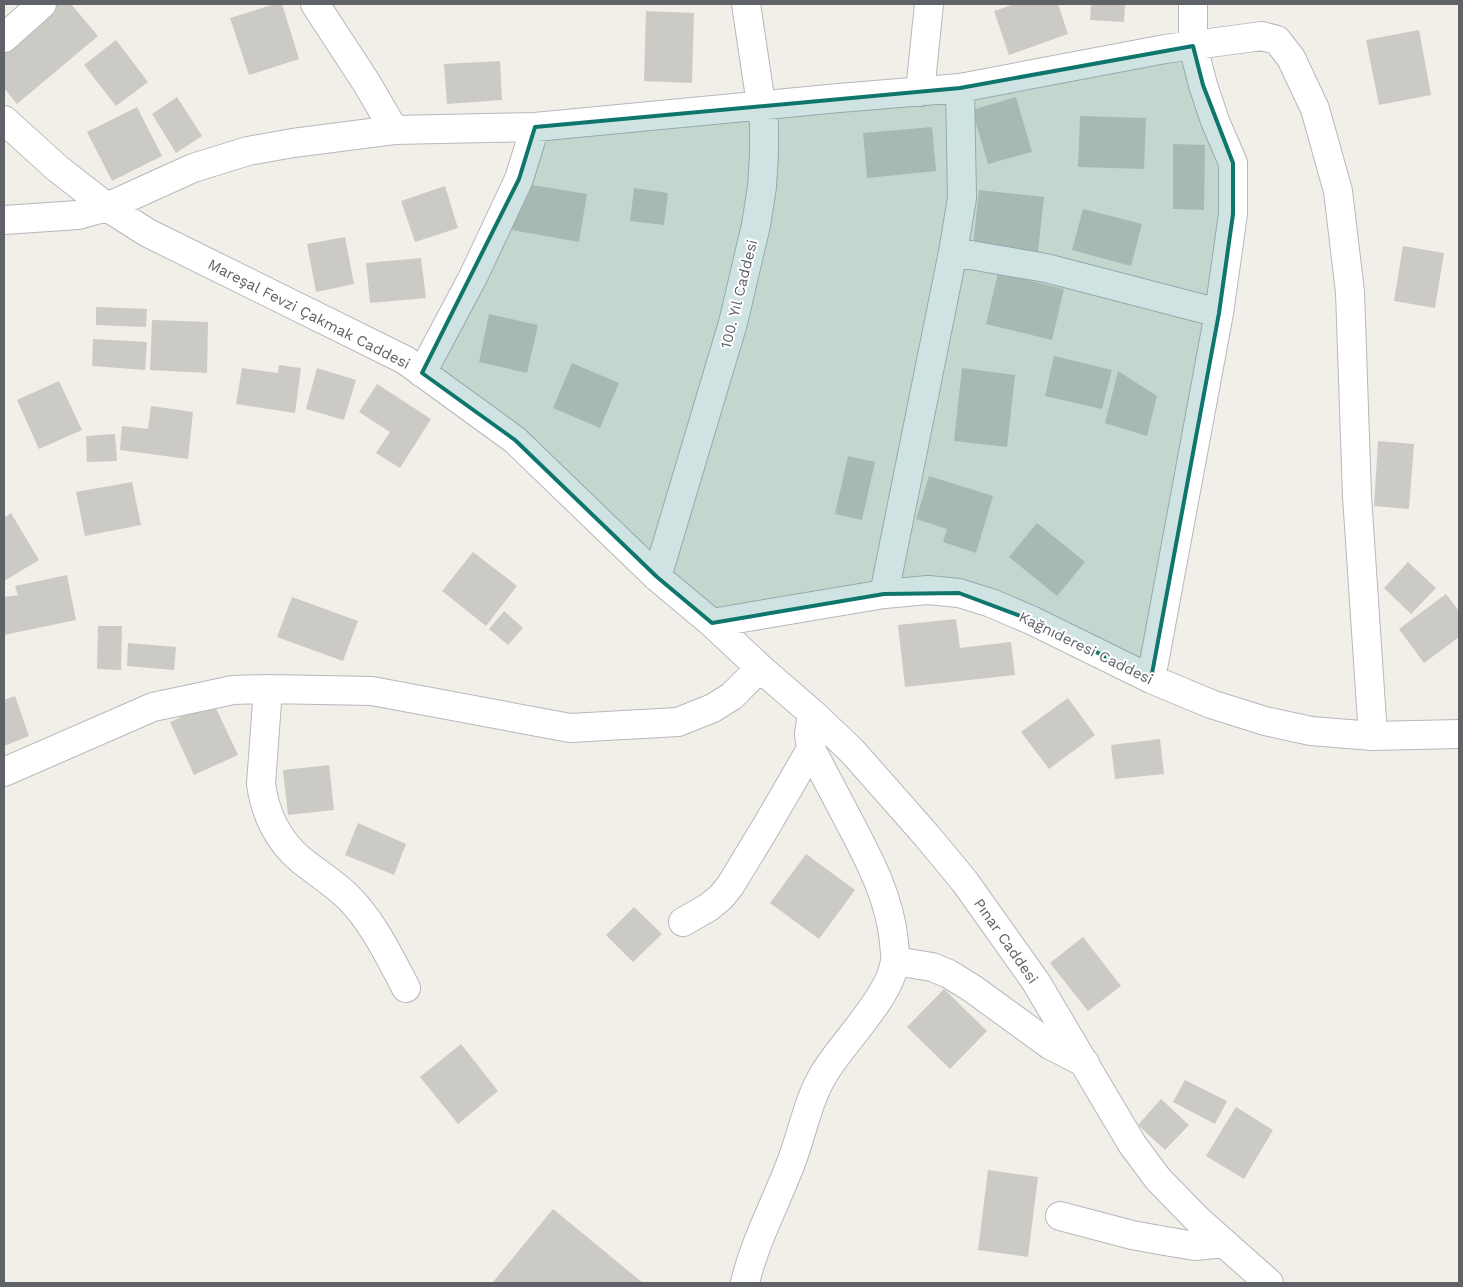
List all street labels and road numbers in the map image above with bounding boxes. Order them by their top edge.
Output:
street label: 100. Yıl Caddesi [717,238,761,350]
street label: Mareşal Fevzi Çakmak Caddesi [205,255,413,373]
street label: Kağnıderesi Caddesi [1016,608,1156,688]
street label: Pınar Caddesi [970,895,1042,987]

